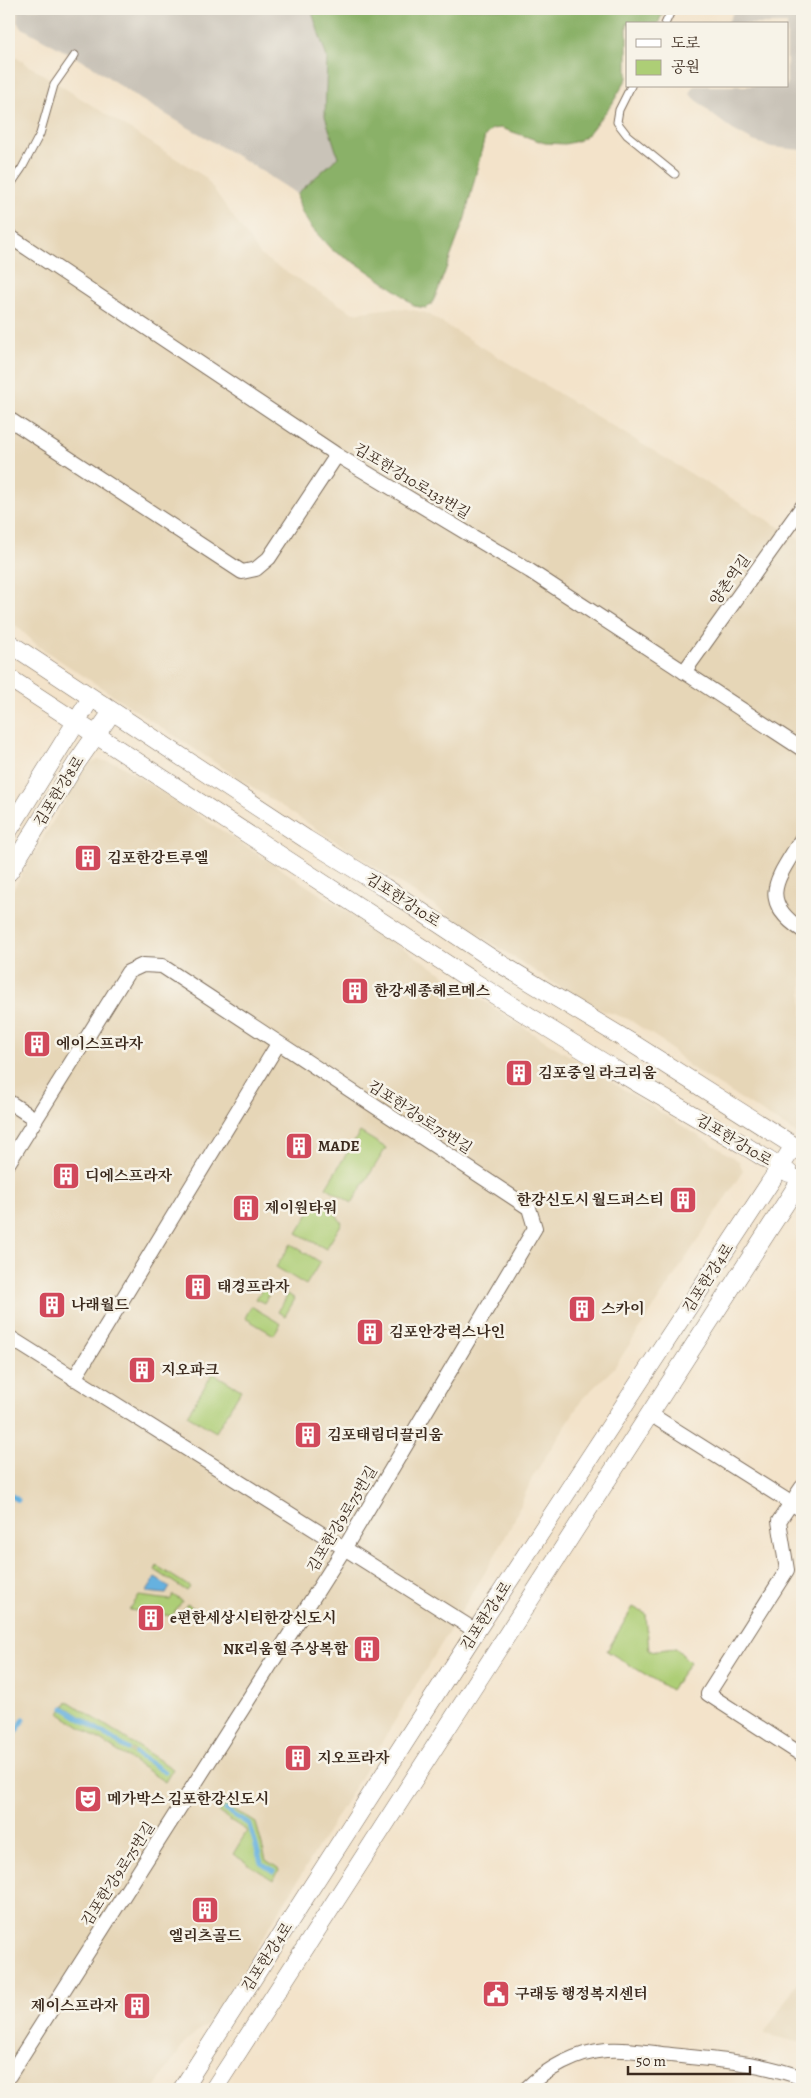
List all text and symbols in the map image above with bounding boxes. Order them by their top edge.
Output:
legend [626,22,788,88]
text: 도로 [671,33,700,53]
text: 공원 [671,57,700,77]
street label: 김포한강10로133번길 [350,438,474,524]
street label: 양촌역길 [705,551,755,609]
street label: 김포한강8로 [29,751,89,830]
building icon: 김포한강트루엘 [73,843,103,873]
place label: 김포한강트루엘 [107,848,208,868]
street label: 김포한강10로 [362,868,445,932]
building icon: 한강세종헤르메스 [340,976,370,1006]
place label: 한강세종헤르메스 [374,981,490,1001]
building icon: 에이스프라자 [22,1029,52,1059]
place label: 에이스프라자 [56,1034,143,1054]
building icon: 김포중일 라크리움 [504,1058,534,1088]
place label: 김포중일 라크리움 [538,1063,657,1083]
street label: 김포한강9로75번길 [364,1076,476,1158]
street label: 김포한강10로 [692,1109,776,1171]
building icon: MADE [284,1131,314,1161]
place label: MADE [318,1136,359,1156]
building icon: 디에스프라자 [51,1161,81,1191]
place label: 디에스프라자 [85,1166,172,1186]
building icon: 한강신도시 월드퍼스티 [668,1185,698,1215]
place label: 한강신도시 월드퍼스티 [516,1190,664,1210]
building icon: 제이원타워 [231,1193,261,1223]
place label: 제이원타워 [265,1198,337,1218]
street label: 김포한강4로 [678,1239,738,1317]
building icon: 태경프라자 [183,1272,213,1302]
place label: 태경프라자 [217,1277,290,1297]
building icon: 나래월드 [37,1290,67,1320]
building icon: 스카이 [567,1294,597,1324]
place label: 나래월드 [71,1295,129,1315]
place label: 스카이 [601,1299,644,1319]
building icon: 김포안강럭스나인 [355,1317,385,1347]
place label: 김포안강럭스나인 [389,1322,505,1342]
building icon: 지오파크 [127,1355,157,1385]
place label: 지오파크 [161,1360,219,1380]
building icon: 김포태림더끌리움 [293,1420,323,1450]
place label: 김포태림더끌리움 [327,1425,443,1445]
street label: 김포한강9로75번길 [302,1462,382,1576]
street label: 김포한강4로 [456,1577,516,1655]
building icon: e편한세상시티한강신도시 [136,1603,166,1633]
place label: e편한세상시티한강신도시 [170,1608,336,1628]
building icon: NK리움힐 주상복합 [352,1634,382,1664]
place label: NK리움힐 주상복합 [223,1639,348,1659]
building icon: 지오프라자 [283,1743,313,1773]
place label: 지오프라자 [317,1748,390,1768]
theatre icon: 메가박스 김포한강신도시 [73,1784,103,1814]
place label: 메가박스 김포한강신도시 [107,1789,269,1809]
street label: 김포한강9로75번길 [77,1818,159,1930]
building icon: 엘리츠골드 [190,1895,220,1925]
street label: 김포한강4로 [237,1918,297,1996]
place label: 엘리츠골드 [169,1926,242,1946]
public building icon: 구래동 행정복지센터 [481,1979,511,2009]
place label: 구래동 행정복지센터 [515,1984,648,2004]
building icon: 제이스프라자 [122,1991,152,2021]
place label: 제이스프라자 [31,1996,118,2016]
scale bar [628,2043,751,2075]
text: 50 m [636,2051,666,2071]

